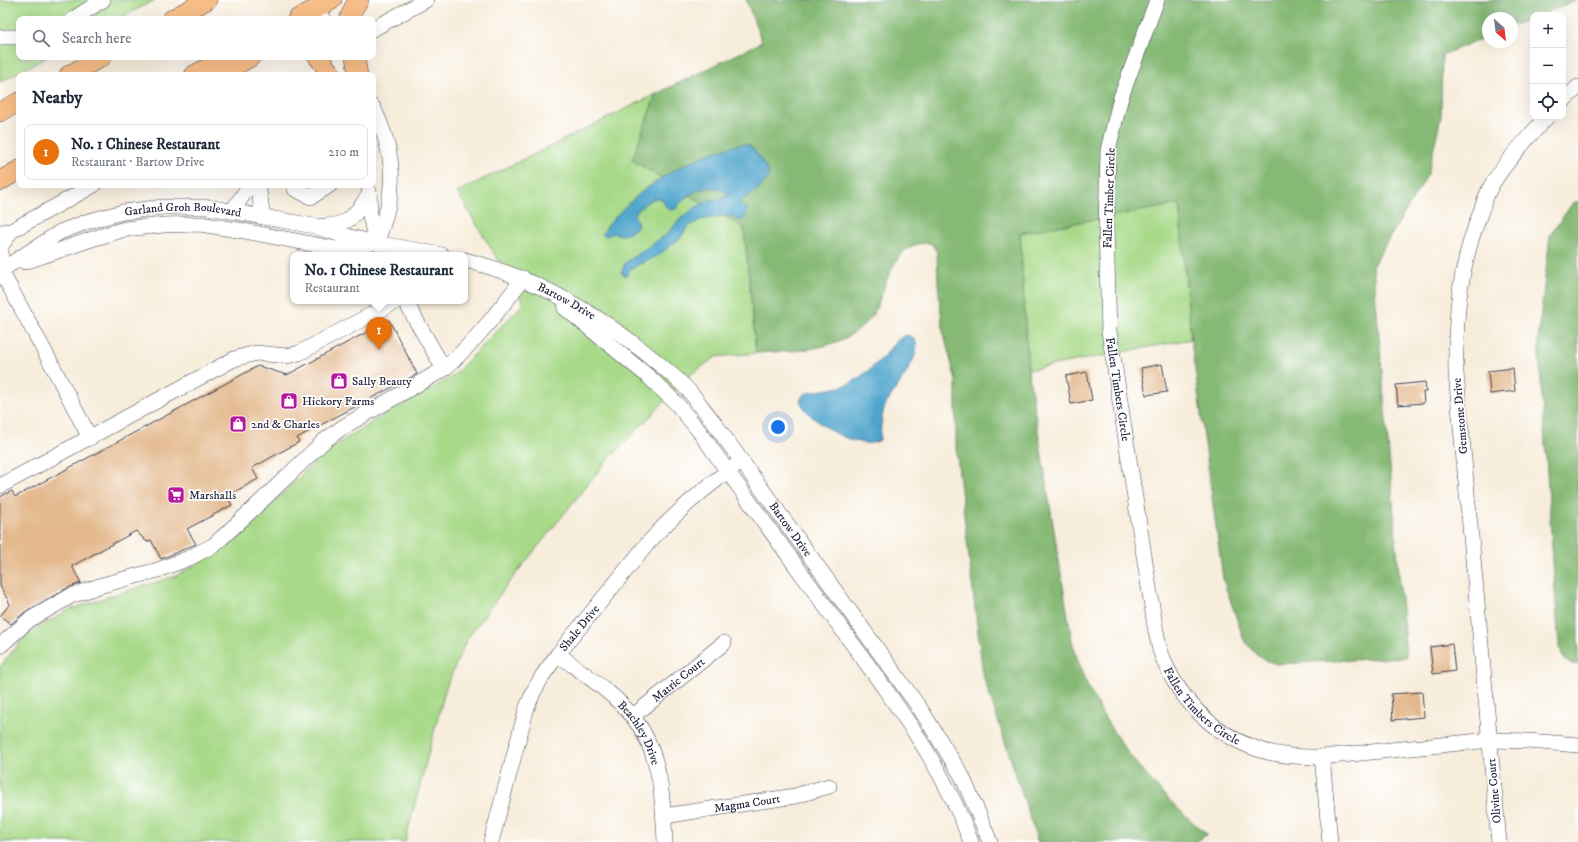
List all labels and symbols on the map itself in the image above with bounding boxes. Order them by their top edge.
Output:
north arrow [1482,12,1518,48]
street label: Fallen Timber Circle [1100,147,1119,249]
street label: Garland Groh Boulevard [124,200,242,221]
street label: Bartow Drive [535,280,598,323]
pin: 1 [366,317,392,350]
street label: Fallen Timbers Circle [1102,336,1133,442]
shop icon: Sally Beauty [329,371,349,391]
place label: Sally Beauty [352,374,412,389]
street label: Gemstone Drive [1450,377,1471,455]
shop icon: Hickory Farms [279,391,299,411]
place label: Hickory Farms [302,394,374,409]
shop icon: 2nd & Charles [228,414,248,434]
place label: 2nd & Charles [251,417,320,432]
your location [768,417,788,437]
supermarket icon: Marshalls [166,485,186,505]
place label: Marshalls [189,488,236,503]
street label: Bartow Drive [766,499,815,560]
street label: Shale Drive [556,602,603,654]
street label: Matric Court [649,654,708,706]
street label: Fallen Timbers Circle [1160,665,1243,749]
street label: Beachley Drive [614,698,663,767]
street label: Olivine Court [1484,758,1505,824]
street label: Magma Court [713,791,781,816]

